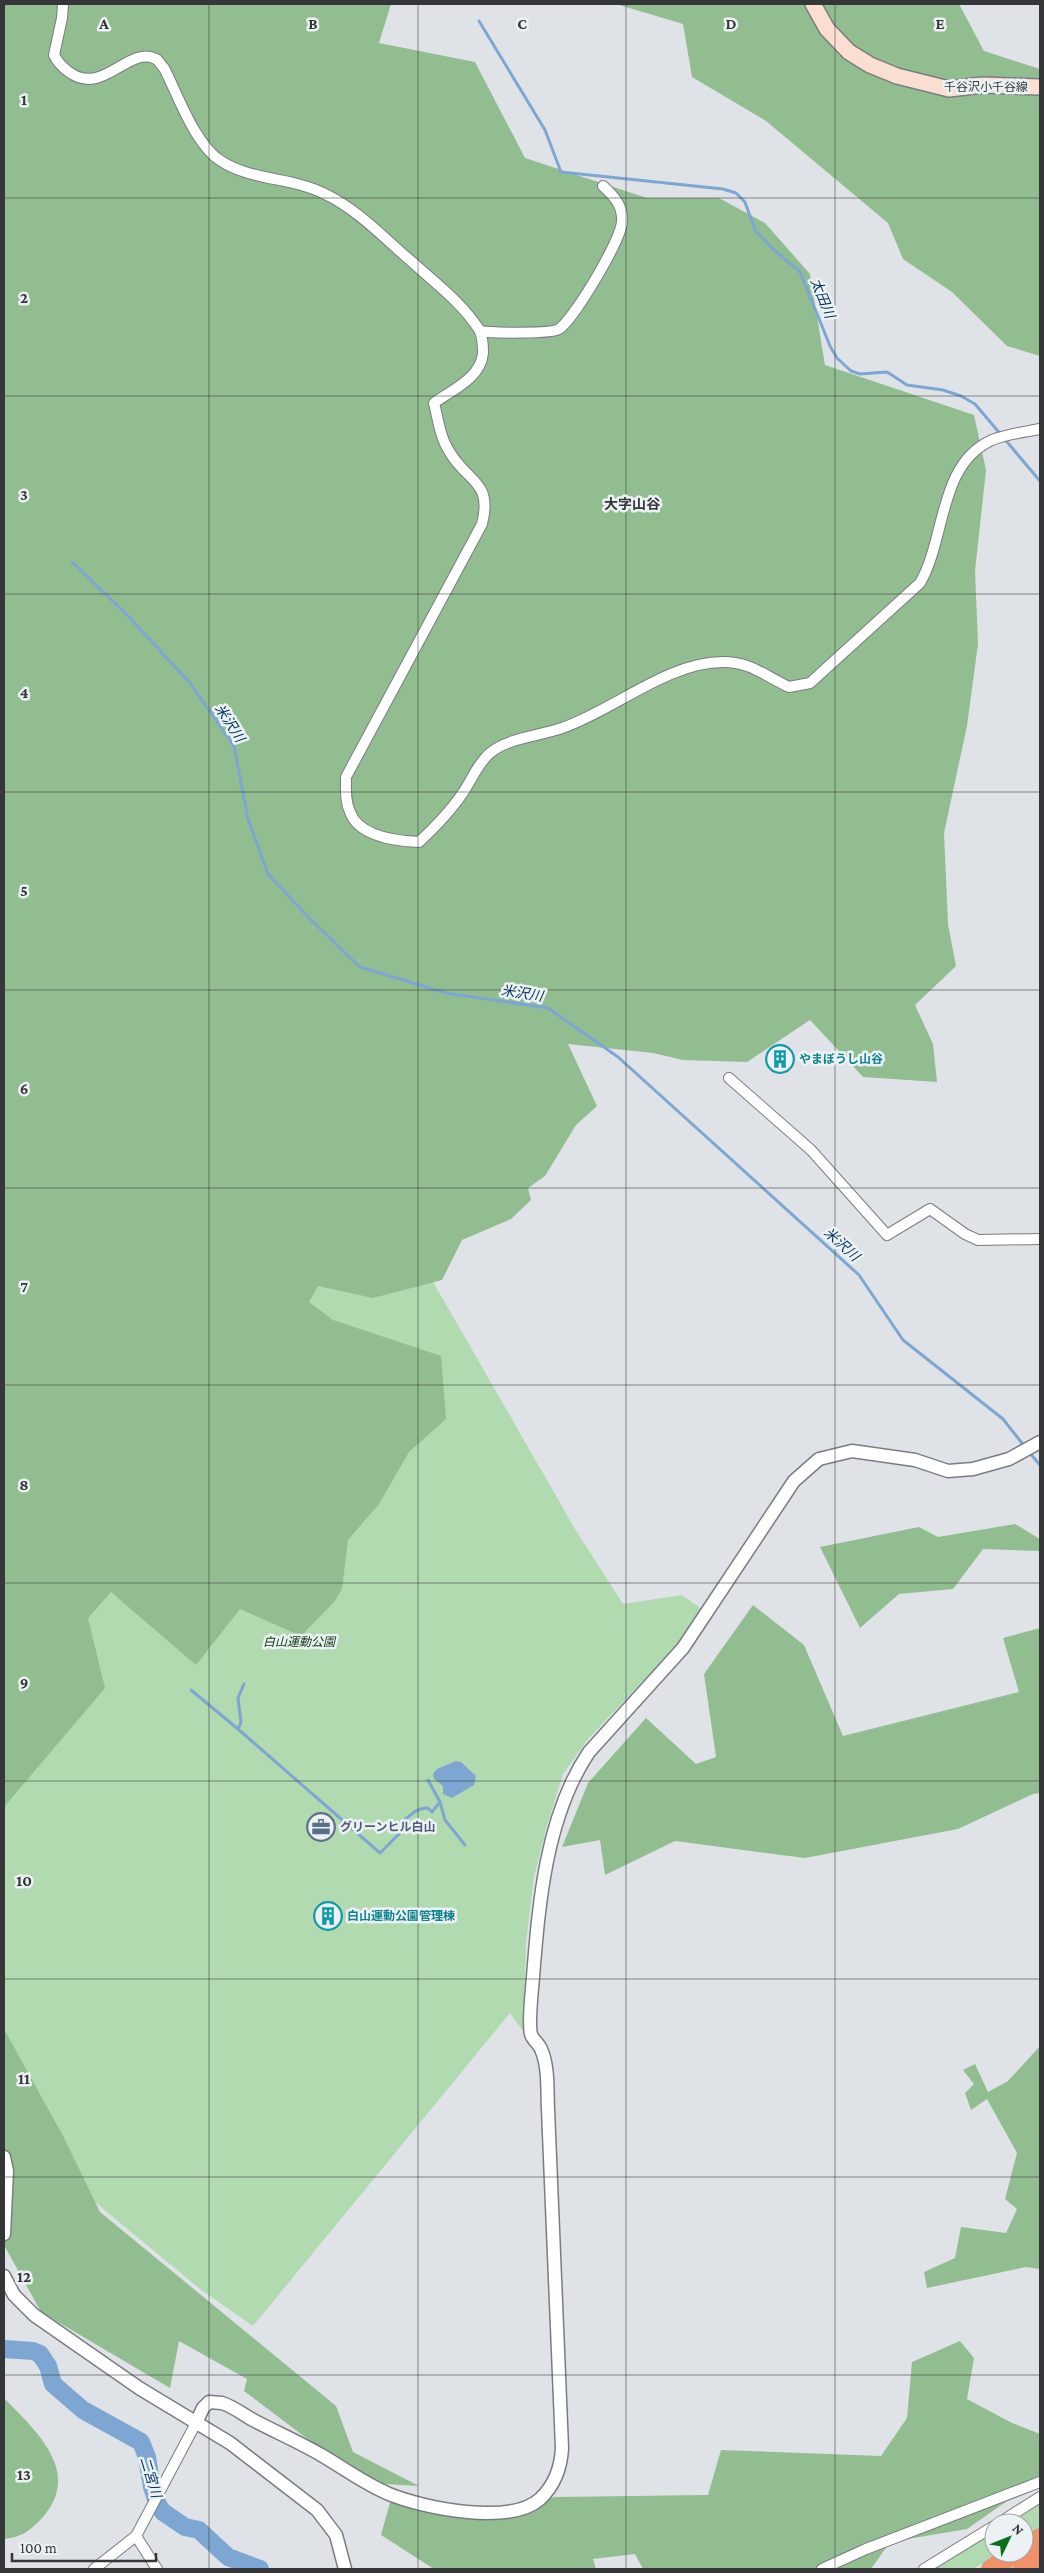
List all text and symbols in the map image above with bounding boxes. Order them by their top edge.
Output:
text: A [98,15,109,32]
text: B [308,15,318,32]
text: C [517,15,527,32]
text: D [725,15,737,32]
text: E [935,15,945,32]
street label: 千谷沢小千谷線 [944,80,1028,94]
text: 1 [21,91,27,108]
water label: 太田川 [808,276,839,322]
text: 2 [20,289,28,306]
text: 3 [20,486,28,503]
district label: 大字山谷 [604,496,661,512]
text: 4 [20,684,29,701]
water label: 米沢川 [212,701,249,747]
text: 5 [20,882,28,899]
water label: 米沢川 [500,982,546,1004]
building icon: やまぼうし山谷 [765,1044,795,1074]
place label: やまぼうし山谷 [799,1052,883,1066]
text: 6 [20,1080,28,1097]
water label: 米沢川 [821,1224,864,1265]
text: 7 [20,1278,28,1295]
text: 8 [19,1476,29,1493]
park label: 白山運動公園 [263,1635,337,1649]
text: 9 [20,1674,28,1691]
office icon: グリーンヒル白山 [306,1812,336,1842]
place label: グリーンヒル白山 [340,1820,435,1834]
text: 10 [16,1872,32,1889]
building icon: 白山運動公園管理棟 [313,1901,343,1931]
place label: 白山運動公園管理棟 [347,1909,455,1923]
text: 11 [18,2070,30,2087]
text: 12 [17,2268,31,2285]
water label: 二宮川 [137,2455,165,2501]
text: 13 [17,2466,31,2483]
north arrow [984,2513,1034,2563]
text: N [1009,2520,1028,2538]
scale bar [12,2530,156,2562]
text: 100 m [20,2540,57,2556]

